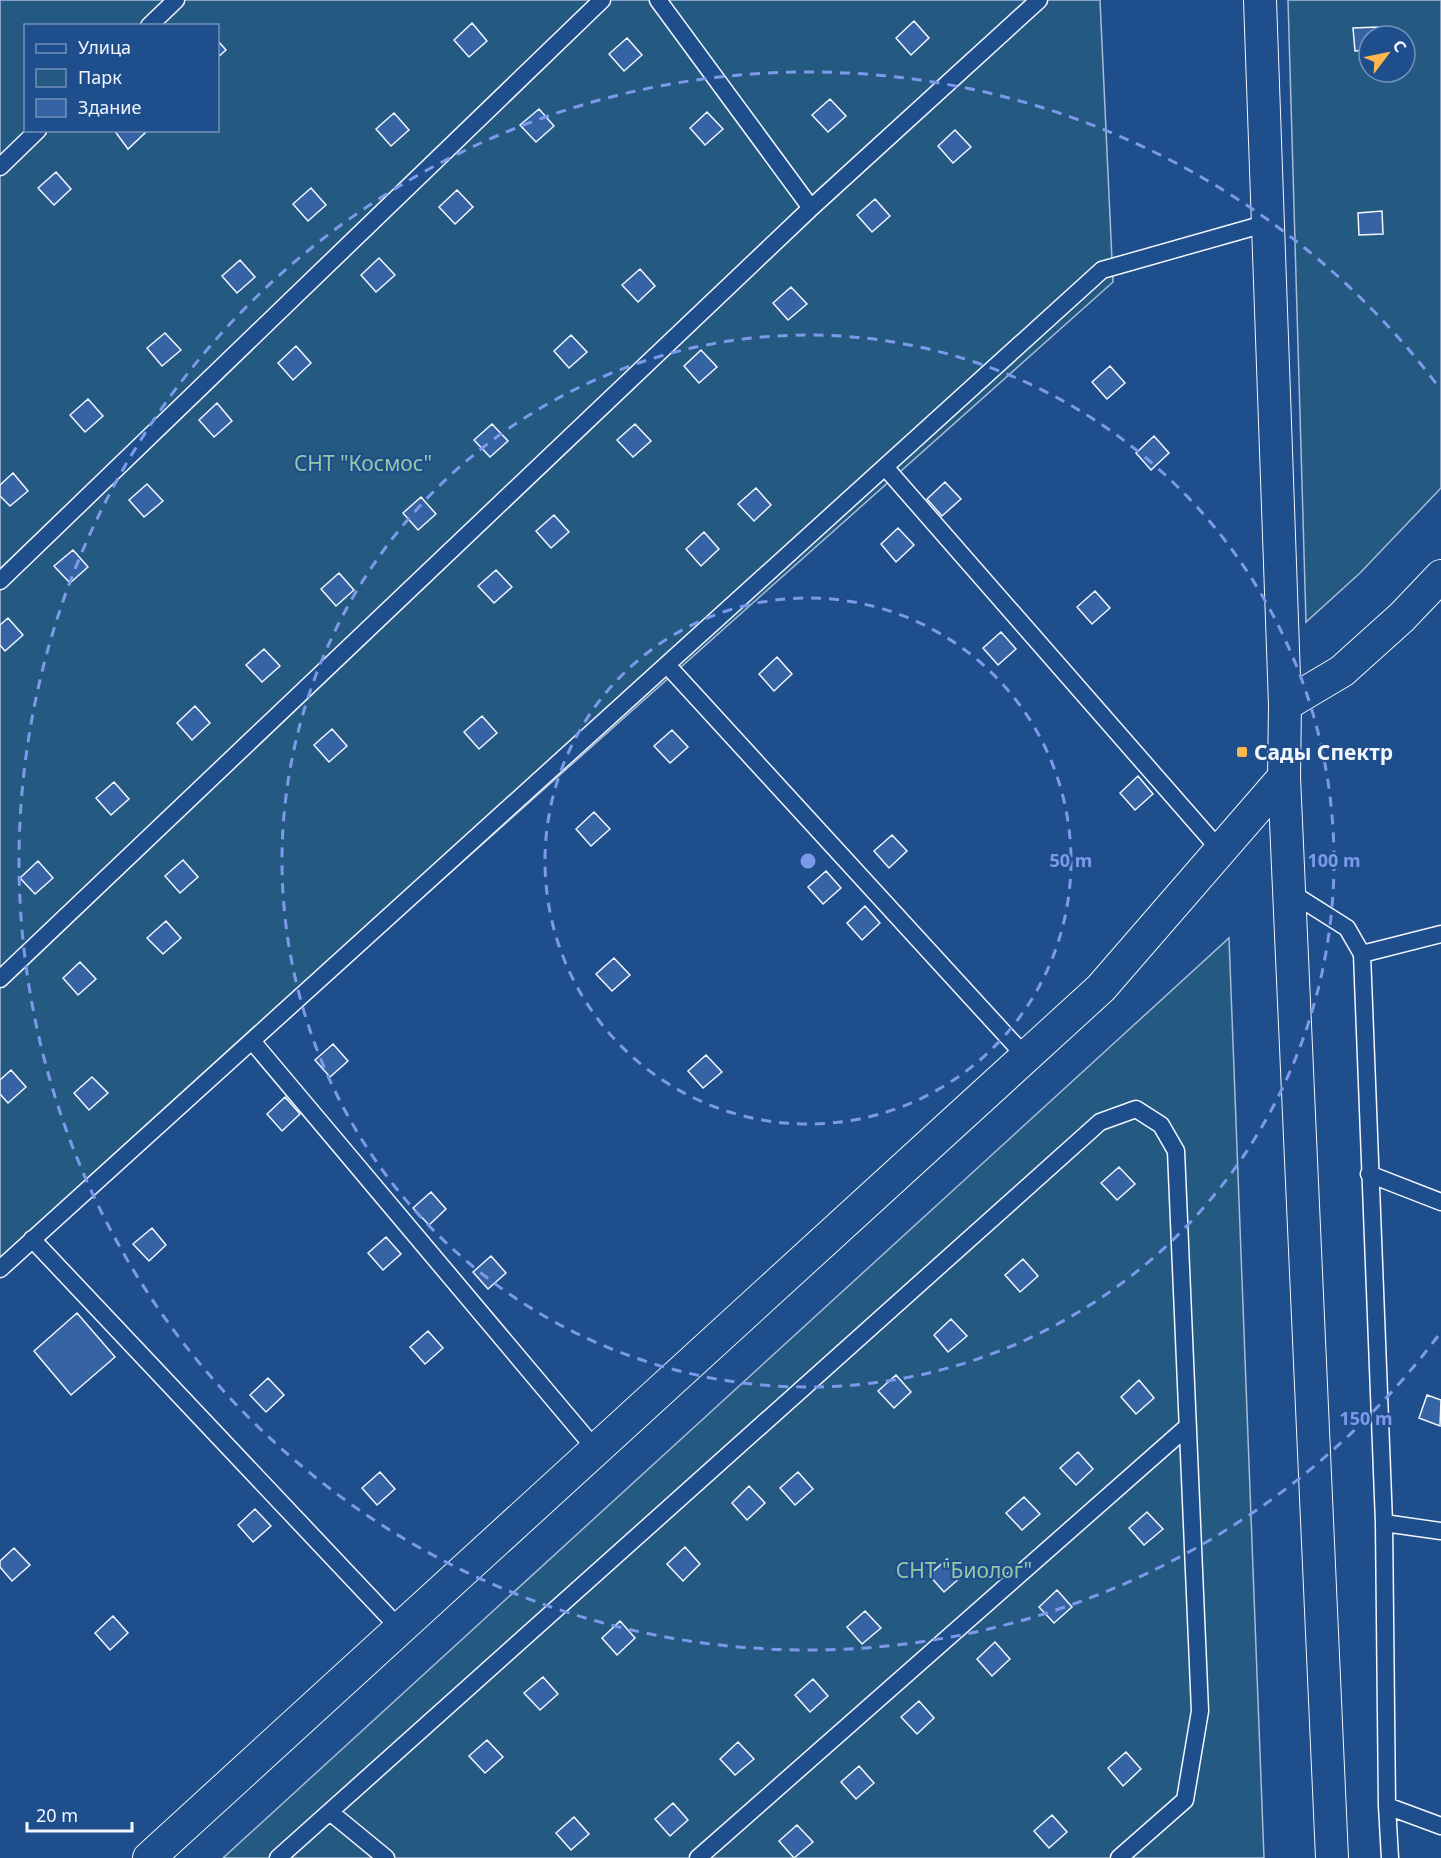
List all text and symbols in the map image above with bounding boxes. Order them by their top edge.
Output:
legend [24,24,219,132]
north arrow [1357,24,1417,84]
text: Улица [78,35,131,59]
text: С [1388,36,1412,56]
text: Парк [78,65,122,89]
text: Здание [78,95,142,119]
park label: СНТ "Космос" [294,449,432,477]
place label: Сады Спектр [1254,738,1393,766]
marker: Сады Спектр [1235,745,1249,759]
text: 50 m [1050,848,1092,872]
text: 100 m [1307,848,1361,872]
centre of rings [798,851,818,871]
text: 150 m [1339,1406,1393,1430]
park label: СНТ "Биолог" [896,1556,1032,1584]
scale bar [27,1795,132,1833]
text: 20 m [36,1803,78,1827]

